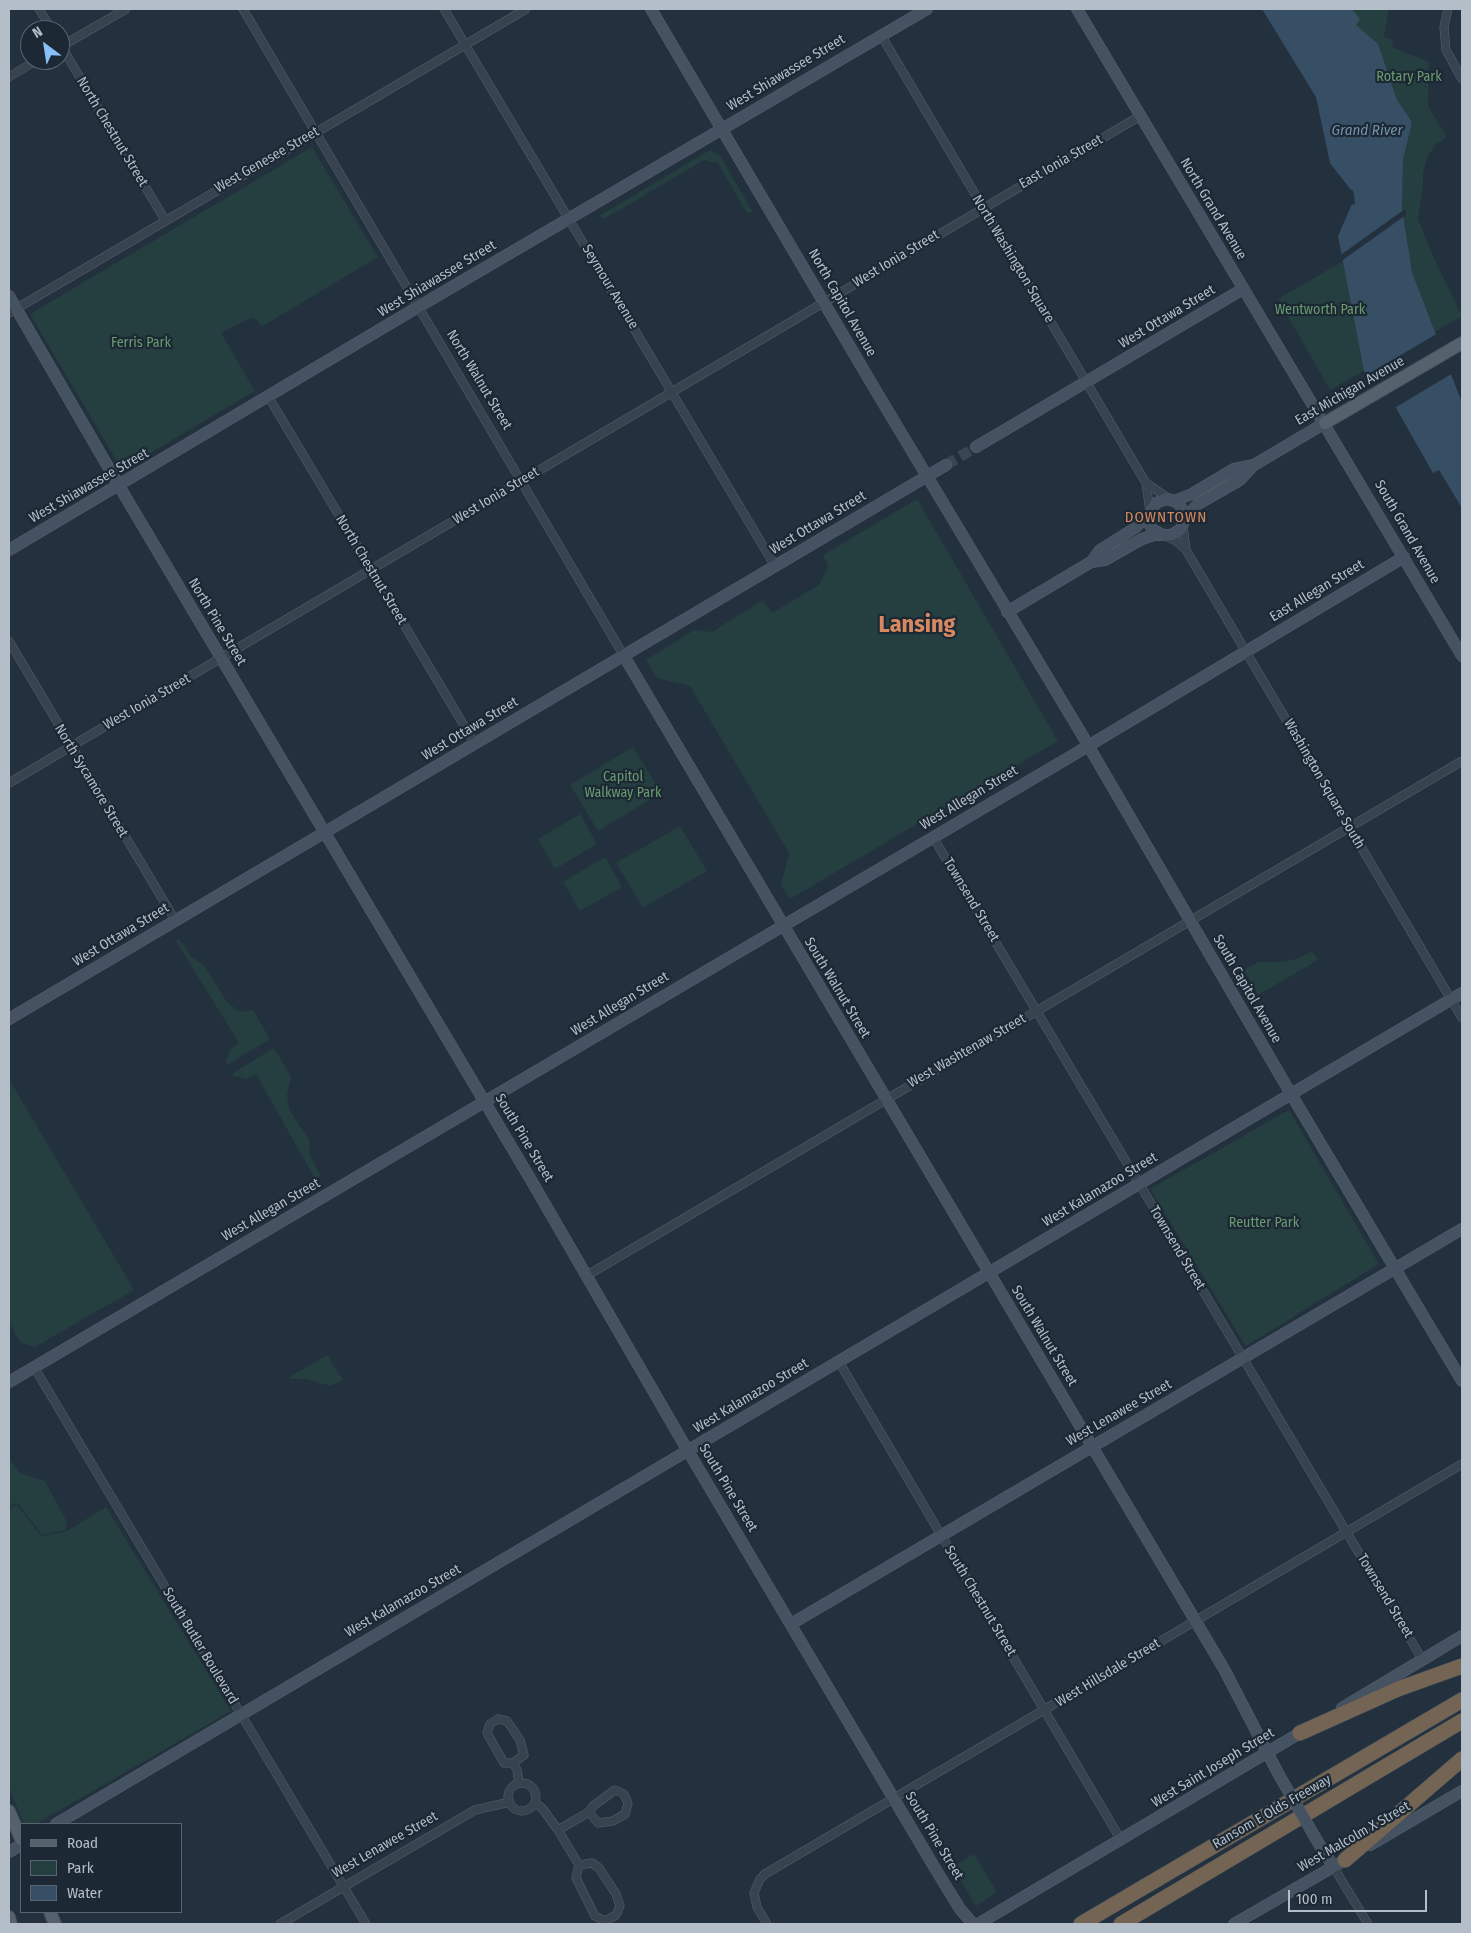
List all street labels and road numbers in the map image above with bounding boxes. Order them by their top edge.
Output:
street label: West Shiawassee Street [724,31,848,115]
street label: North Chestnut Street [73,74,151,190]
street label: West Genesee Street [212,123,322,197]
street label: East Ionia Street [1016,131,1106,193]
street label: North Grand Avenue [1176,155,1250,263]
street label: North Washington Square [968,192,1058,326]
street label: West Ionia Street [850,227,942,291]
street label: West Shiawassee Street [375,237,499,321]
street label: Seymour Avenue [578,242,642,332]
street label: North Capitol Avenue [804,246,880,360]
street label: West Ottawa Street [1116,282,1218,352]
street label: North Walnut Street [443,327,515,433]
street label: East Michigan Avenue [1292,353,1408,429]
street label: West Shiawassee Street [26,445,152,527]
street label: West Ionia Street [450,464,542,528]
street label: South Grand Avenue [1371,477,1443,587]
street label: West Ottawa Street [767,488,869,558]
street label: North Chestnut Street [332,512,410,628]
street label: East Allegan Street [1267,556,1367,626]
street label: North Pine Street [184,575,250,669]
street label: West Ionia Street [101,670,193,734]
street label: West Ottawa Street [419,694,521,764]
street label: Washington Square South [1280,716,1368,852]
street label: North Sycamore Street [51,721,131,841]
street label: West Allegan Street [917,762,1021,834]
street label: Townsend Street [939,855,1003,945]
street label: West Ottawa Street [70,900,172,970]
street label: South Capitol Avenue [1209,932,1285,1046]
street label: South Walnut Street [800,935,874,1041]
street label: West Allegan Street [568,968,672,1040]
street label: West Washtenaw Street [905,1010,1029,1092]
street label: South Pine Street [491,1091,557,1185]
street label: West Kalamazoo Street [1039,1149,1161,1231]
street label: West Allegan Street [219,1175,323,1245]
street label: Townsend Street [1145,1203,1209,1293]
street label: South Walnut Street [1007,1283,1081,1389]
street label: West Kalamazoo Street [690,1355,812,1437]
street label: West Lenawee Street [1063,1376,1175,1450]
street label: South Pine Street [695,1441,761,1535]
street label: South Chestnut Street [940,1543,1020,1659]
street label: Townsend Street [1353,1551,1417,1641]
street label: West Kalamazoo Street [342,1561,464,1641]
street label: South Butler Boulevard [159,1585,241,1707]
street label: West Hillsdale Street [1053,1635,1163,1711]
street label: West Saint Joseph Street [1149,1725,1277,1811]
street label: Ransom E Olds Freeway [1210,1771,1334,1853]
street label: South Pine Street [901,1789,967,1883]
street label: West Malcolm X Street [1295,1798,1413,1876]
street label: West Lenawee Street [329,1808,441,1882]

